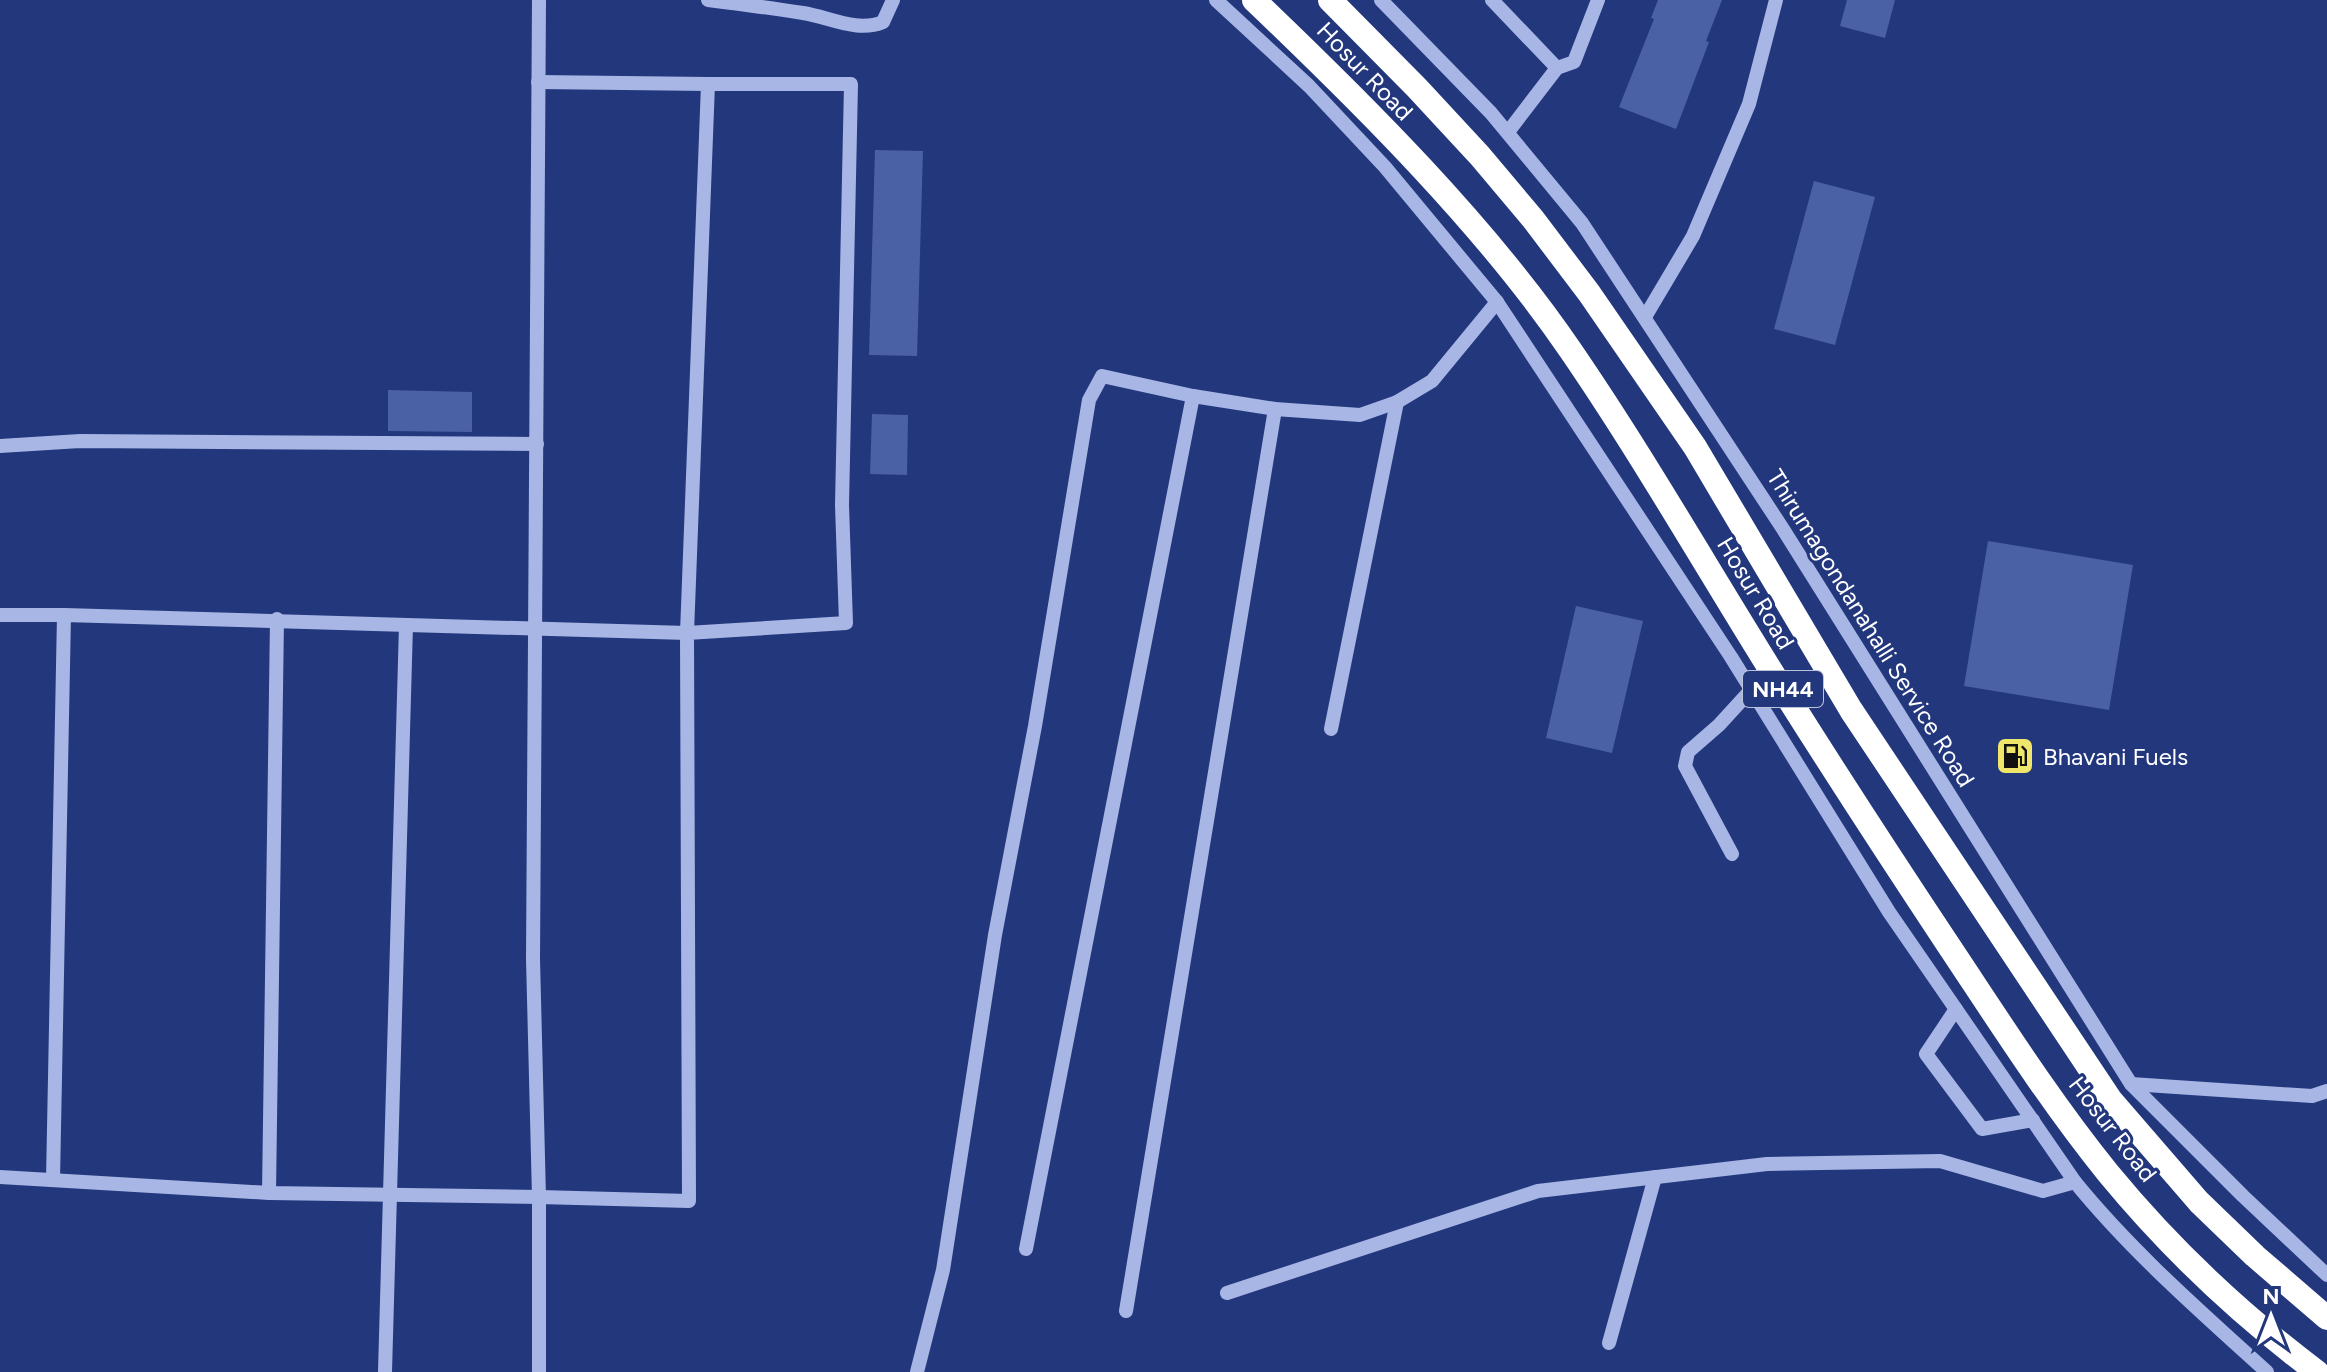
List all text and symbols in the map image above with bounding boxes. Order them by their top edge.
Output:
street label: Hosur Road [1311,16,1419,126]
street label: Thirumagondanahalli Service Road [1761,464,1981,792]
street label: Hosur Road [1711,532,1801,654]
road number: NH44 [1743,671,1823,707]
fuel station icon: Bhavani Fuels [1994,735,2036,777]
place label: Bhavani Fuels [2043,742,2188,771]
street label: Hosur Road [2063,1071,2163,1187]
north arrow [2231,1276,2311,1356]
text: N [2262,1283,2280,1310]

